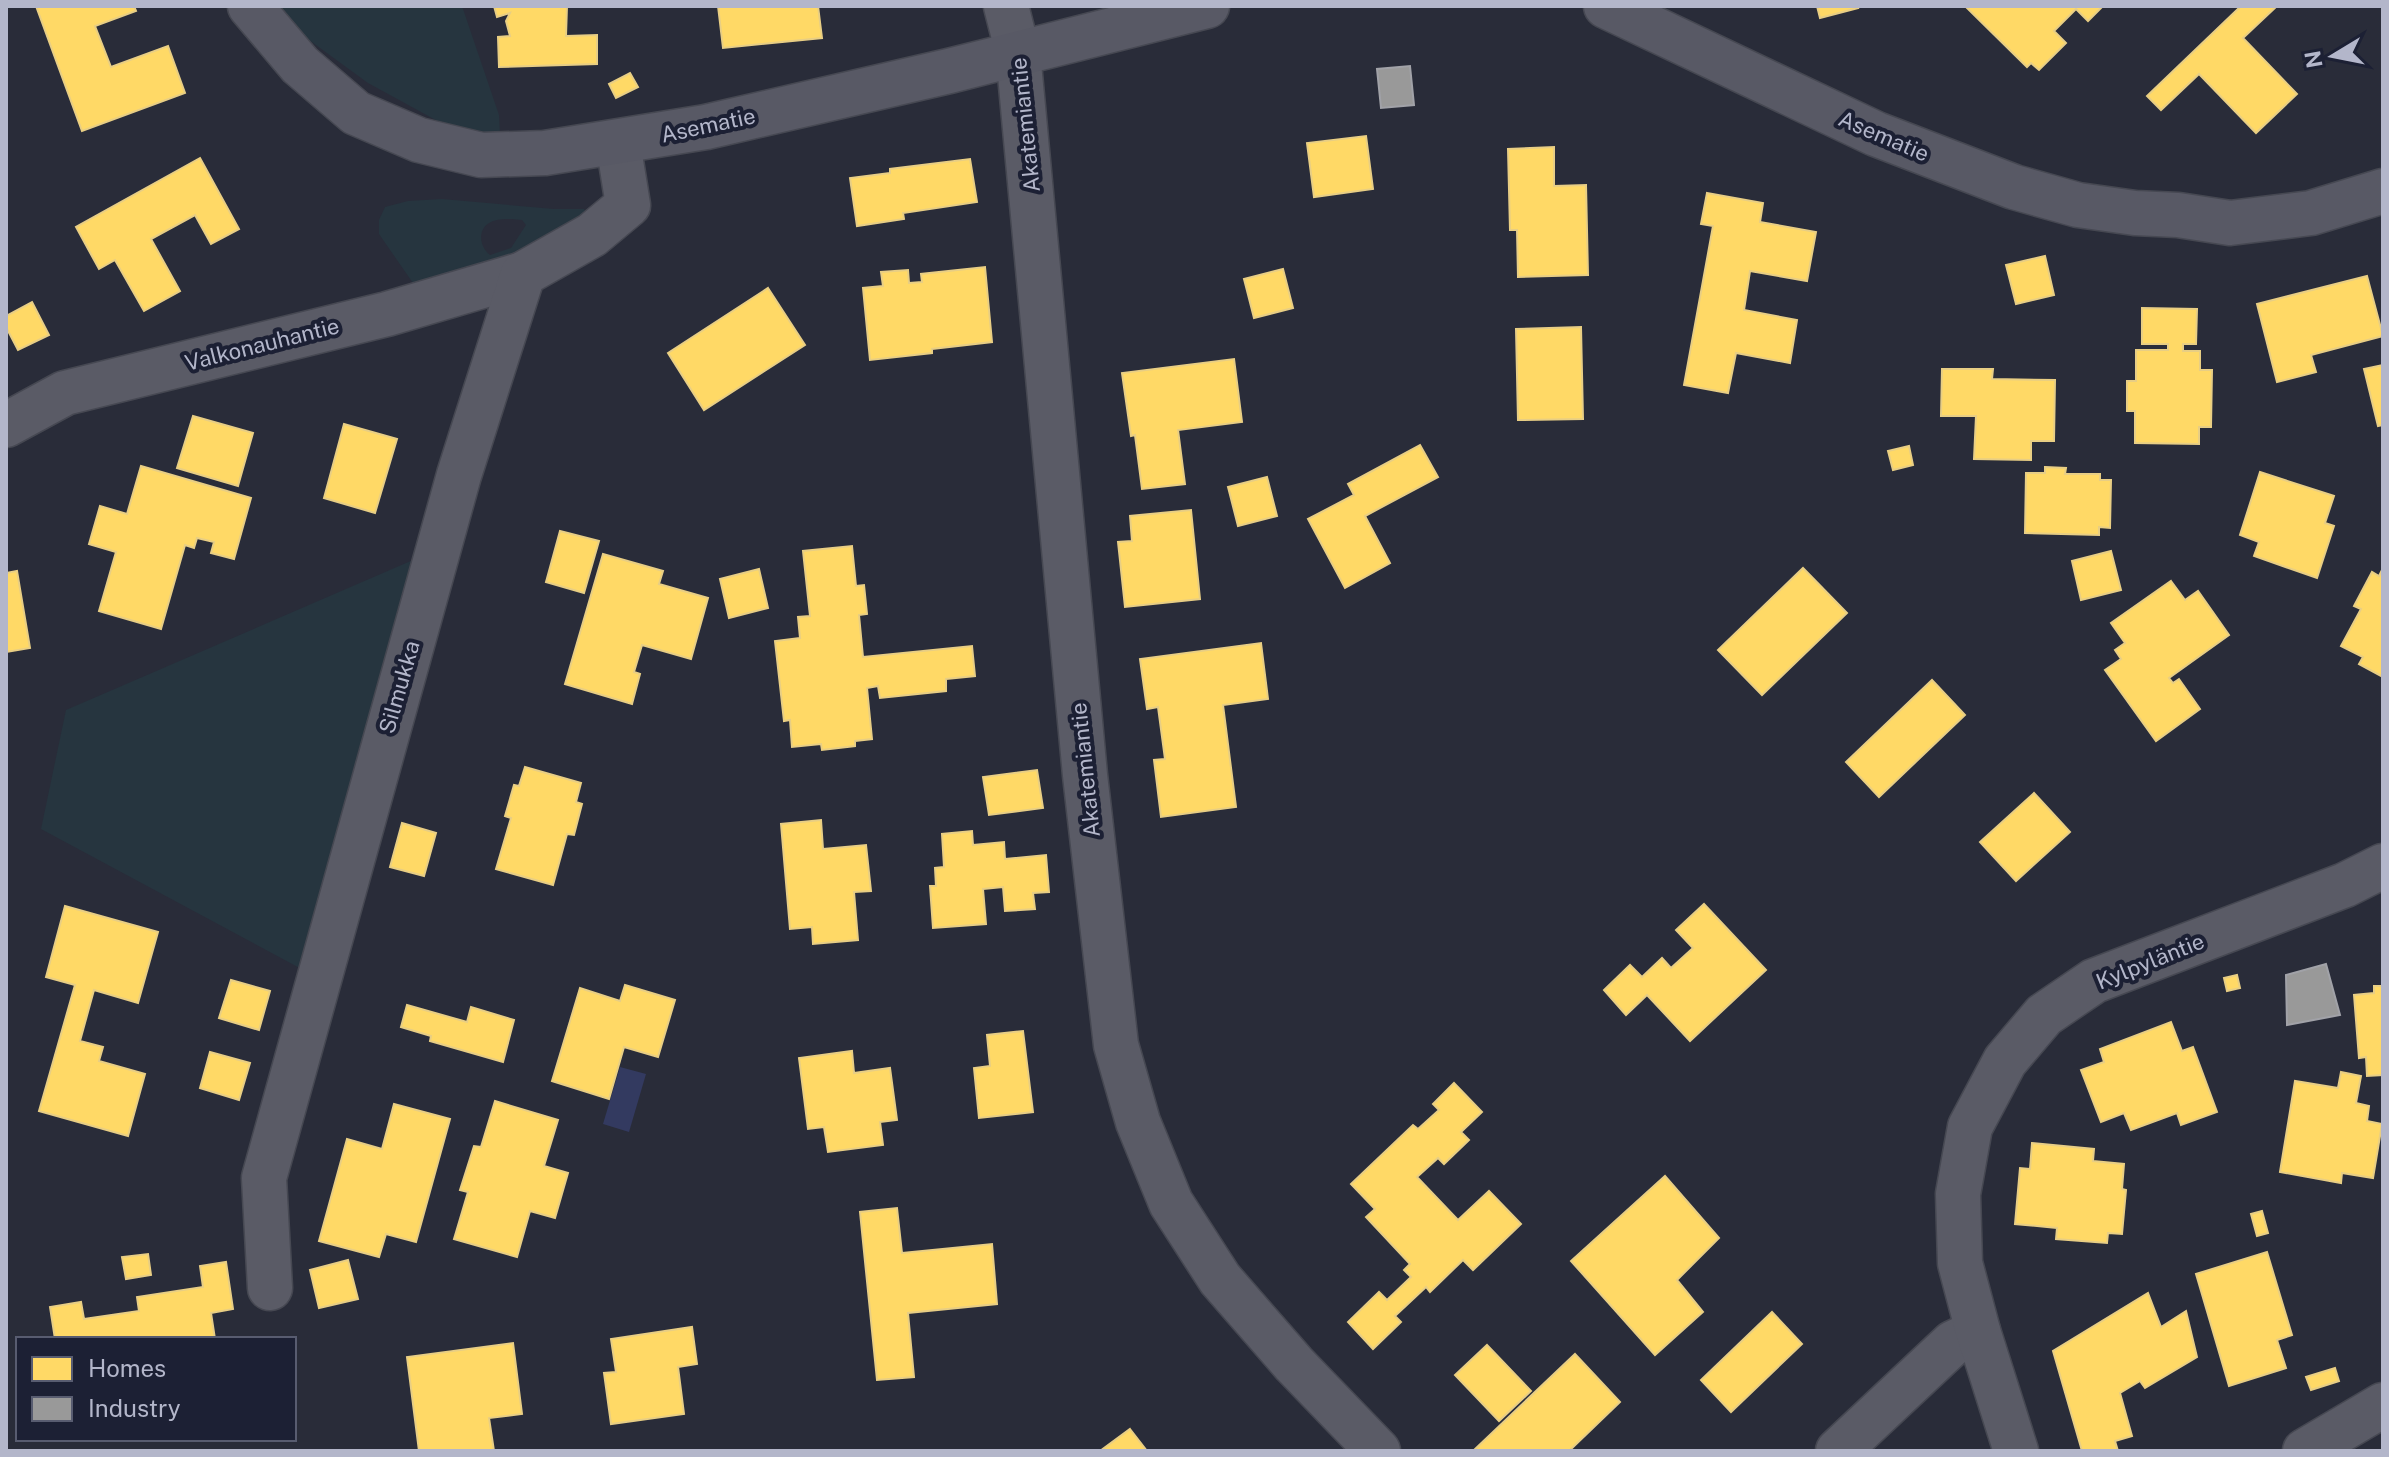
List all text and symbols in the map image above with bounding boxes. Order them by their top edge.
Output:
north arrow [2293,16,2373,96]
text: N [2299,49,2328,70]
street label: Akatemiantie [1005,56,1045,194]
street label: Asematie [658,102,758,148]
street label: Asematie [1835,105,1933,167]
street label: Valkonauhantie [182,312,342,376]
street label: Silmukka [373,638,425,736]
street label: Akatemiantie [1065,701,1105,839]
street label: Kylpyläntie [2092,927,2208,995]
legend [16,1337,296,1441]
text: Homes [88,1354,166,1382]
text: Industry [88,1394,181,1422]

